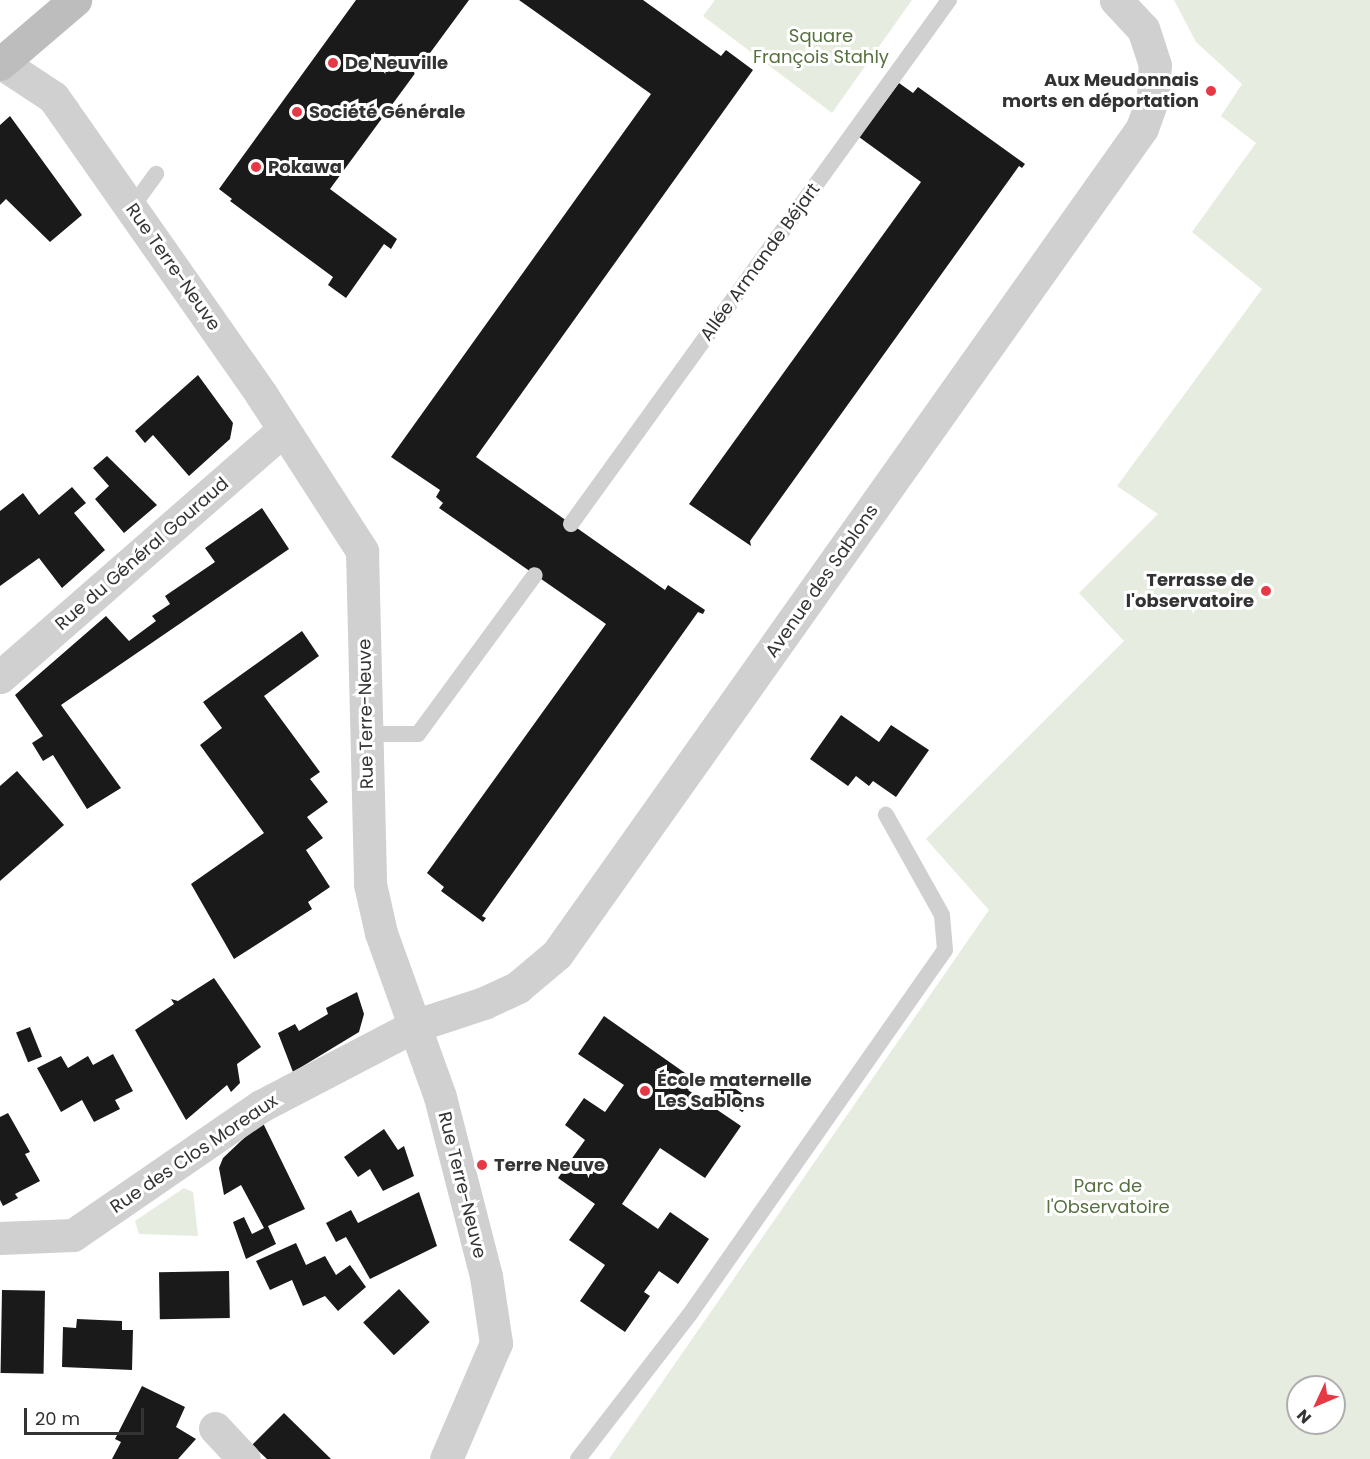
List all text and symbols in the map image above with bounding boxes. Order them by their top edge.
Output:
park label: Square François Stahly [753,26,889,68]
place label: De Neuville [345,52,448,74]
marker: De Neuville [326,56,340,70]
place label: Aux Meudonnais morts en déportation [1002,70,1199,112]
marker: Aux Meudonnais morts en déportation [1204,84,1218,98]
place label: Société Générale [309,101,465,123]
marker: Société Générale [290,105,304,119]
place label: Pokawa [268,156,342,178]
marker: Pokawa [249,160,263,174]
street label: Allée Armande Béjart [696,179,824,345]
street label: Rue Terre-Neuve [121,199,225,335]
street label: Rue du Général Gouraud [51,473,233,635]
street label: Avenue des Sablons [761,500,883,662]
place label: Terrasse de l'observatoire [1126,570,1254,612]
marker: Terrasse de l'observatoire [1259,584,1273,598]
street label: Rue Terre-Neuve [354,639,378,789]
place label: École maternelle Les Sablons [657,1070,812,1112]
marker: École maternelle Les Sablons [638,1084,652,1098]
street label: Rue des Clos Moreaux [106,1090,282,1218]
street label: Rue Terre-Neuve [433,1109,491,1261]
place label: Terre Neuve [494,1154,605,1176]
marker: Terre Neuve [475,1158,489,1172]
park label: Parc de l'Observatoire [1046,1176,1170,1218]
north arrow [1286,1375,1346,1435]
scale bar [27,1396,147,1434]
text: N [1292,1404,1317,1429]
text: 20 m [35,1406,80,1431]

